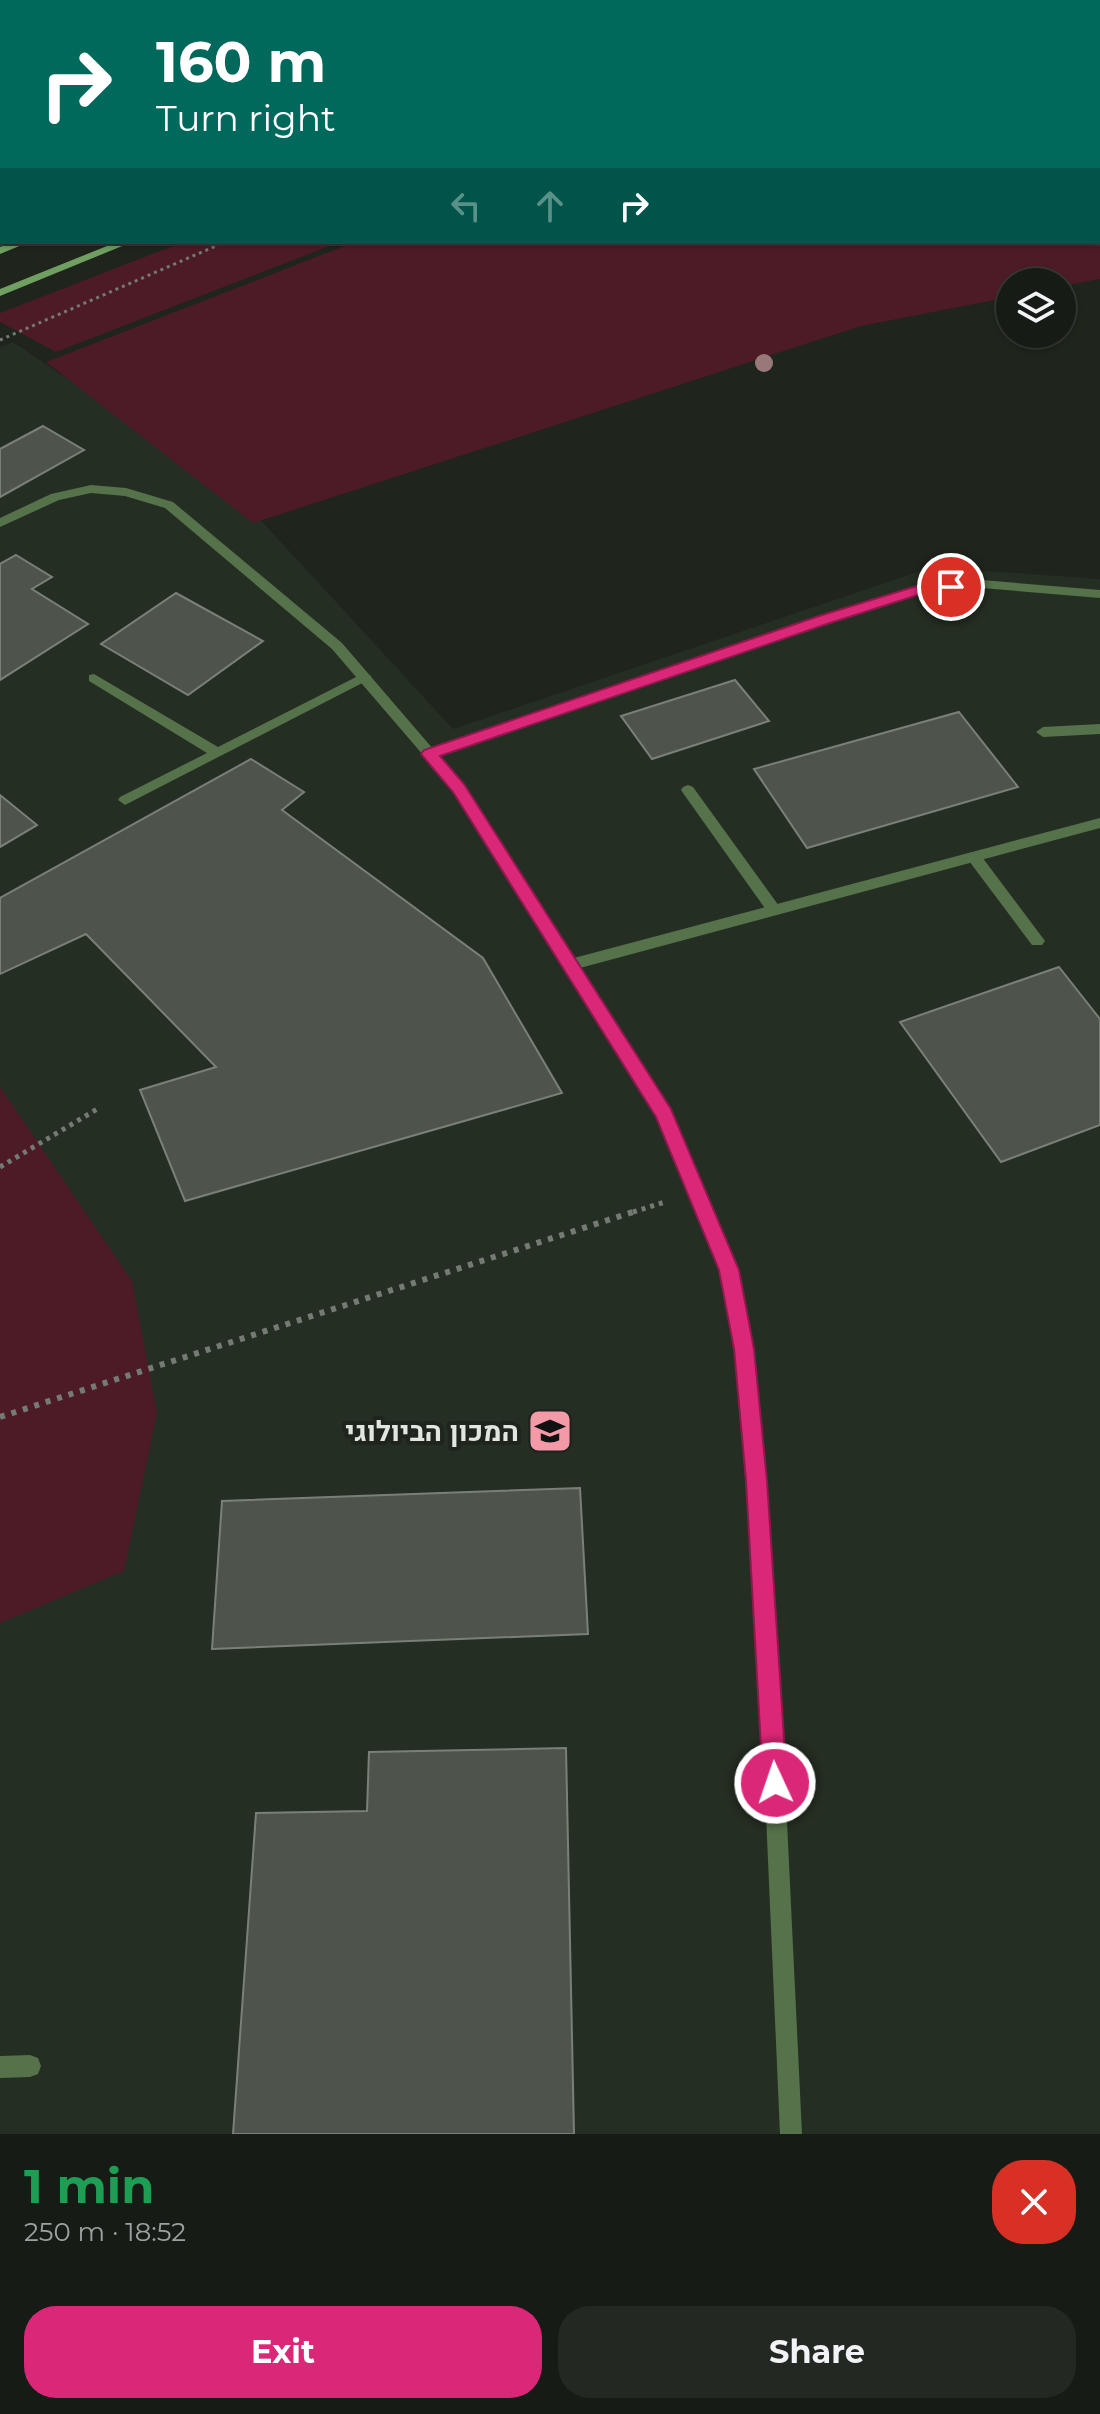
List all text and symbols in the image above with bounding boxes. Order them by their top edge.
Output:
text: 160 m [156,28,326,96]
icon: right [24,32,128,136]
text: Turn right [156,96,336,140]
icon: left [444,184,488,228]
icon: ahead [528,184,572,228]
icon: right [612,184,656,228]
map controls [996,268,1076,348]
button: layers [996,268,1076,348]
pin [917,553,985,621]
icon: arrive [929,565,973,609]
school or university icon: המכון הביולוגי [526,1407,574,1455]
place label: המכון הביולוגי [345,1414,519,1448]
position arrow [733,1741,817,1825]
text: 1 min [24,2157,154,2215]
button: close [992,2160,1076,2244]
text: 250 m · 18:52 [24,2216,186,2248]
button: Exit [24,2306,542,2398]
button: Share [558,2306,1076,2398]

